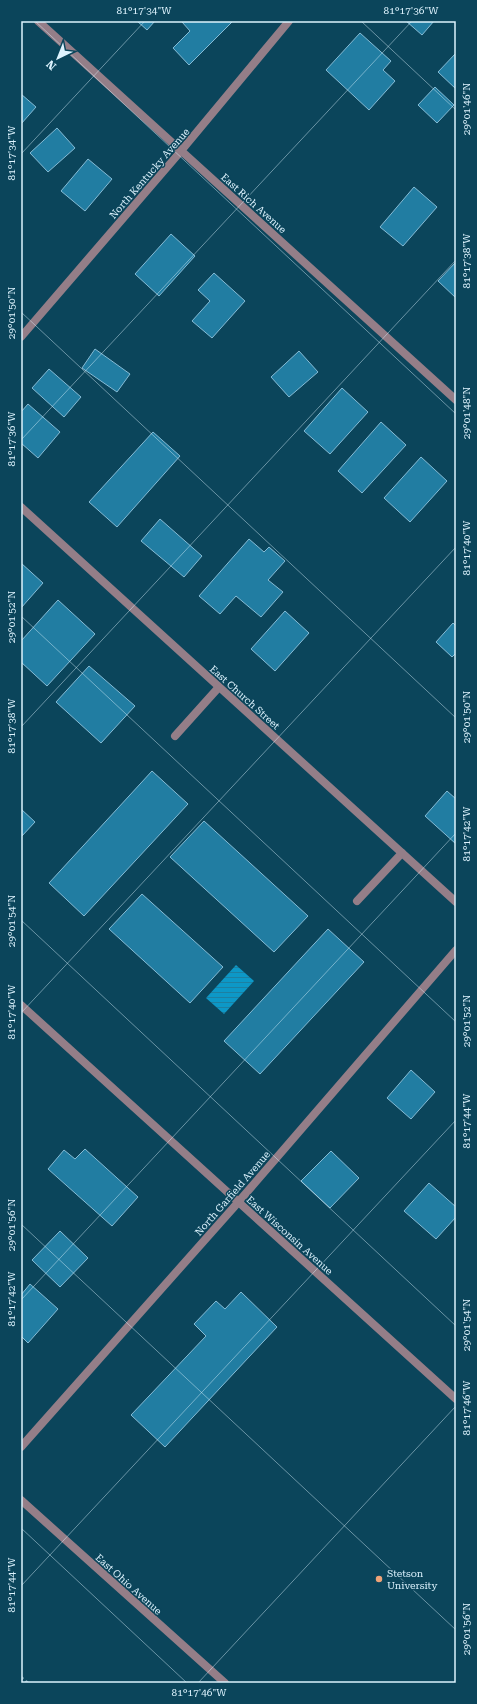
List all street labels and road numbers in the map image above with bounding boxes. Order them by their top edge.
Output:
street label: North Kentucky Avenue [107,126,192,221]
street label: East Rich Avenue [219,171,289,236]
street label: East Church Street [208,663,282,732]
street label: North Garfield Avenue [193,1148,272,1238]
street label: East Wisconsin Avenue [244,1194,335,1277]
street label: East Ohio Avenue [93,1552,164,1617]

